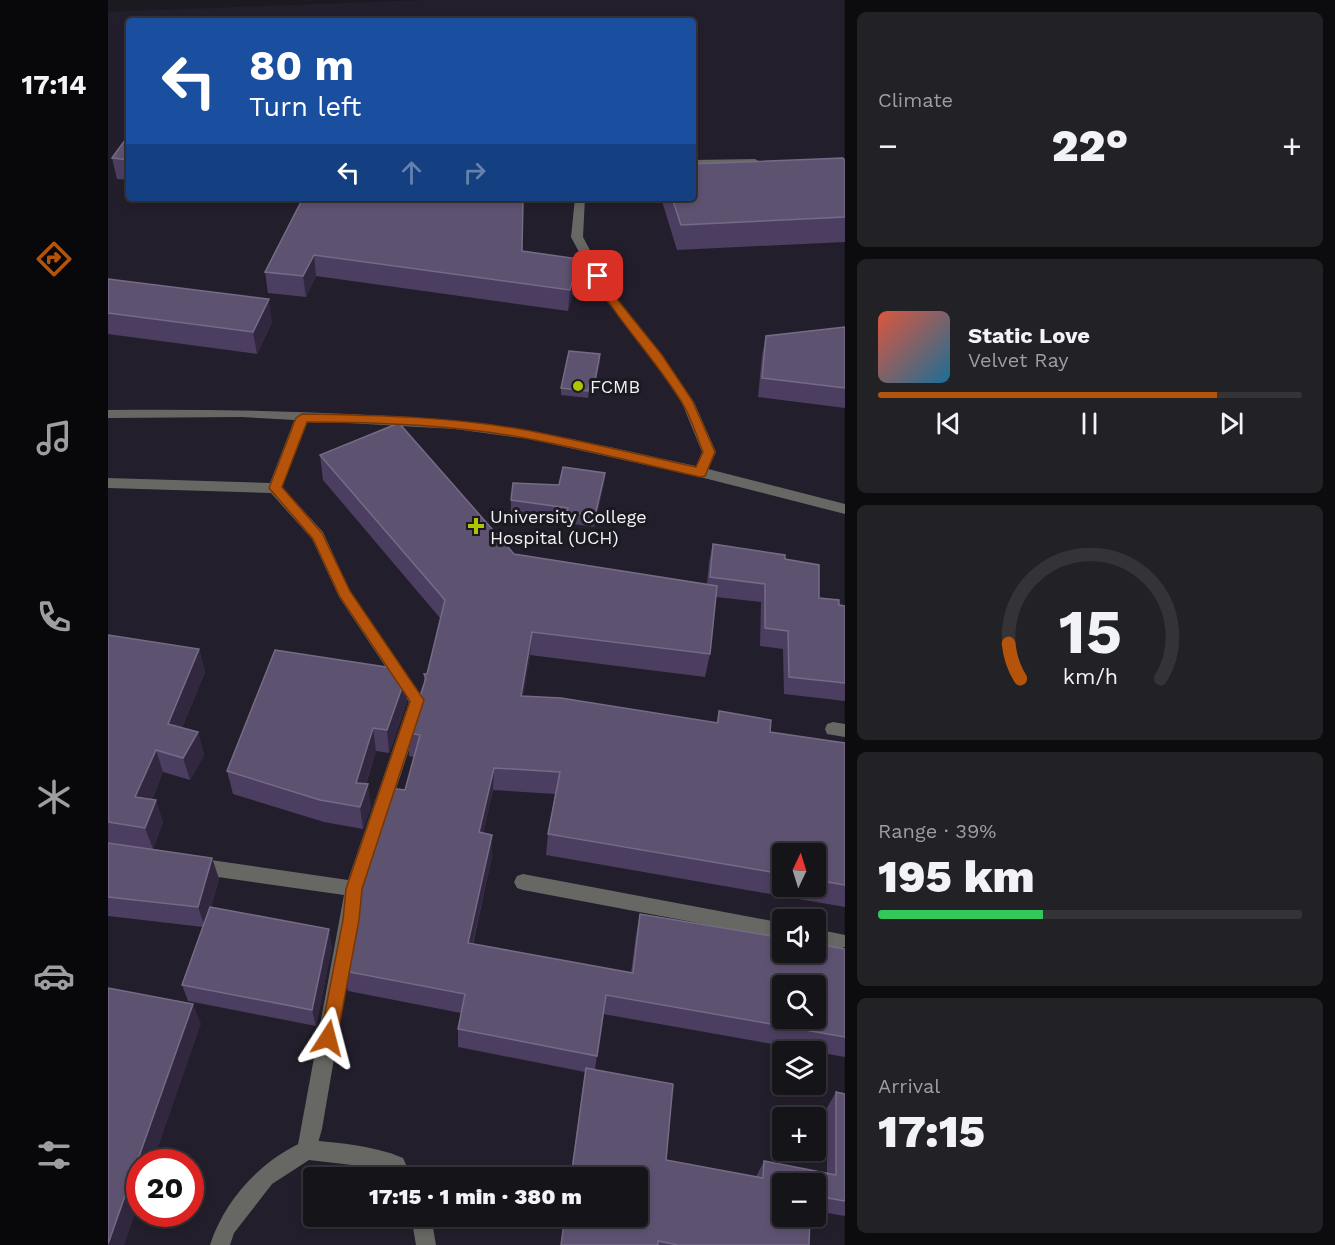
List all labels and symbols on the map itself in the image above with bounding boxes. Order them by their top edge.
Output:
pin [572,250,623,301]
place label: FCMB [590,376,640,397]
marker: FCMB [571,379,585,393]
place label: University College Hospital (UCH) [490,506,647,548]
marker: University College Hospital (UCH) [467,517,485,535]
north arrow [772,843,826,897]
position arrow [296,1006,360,1070]
speed limit sign: 20 [126,1149,204,1227]

